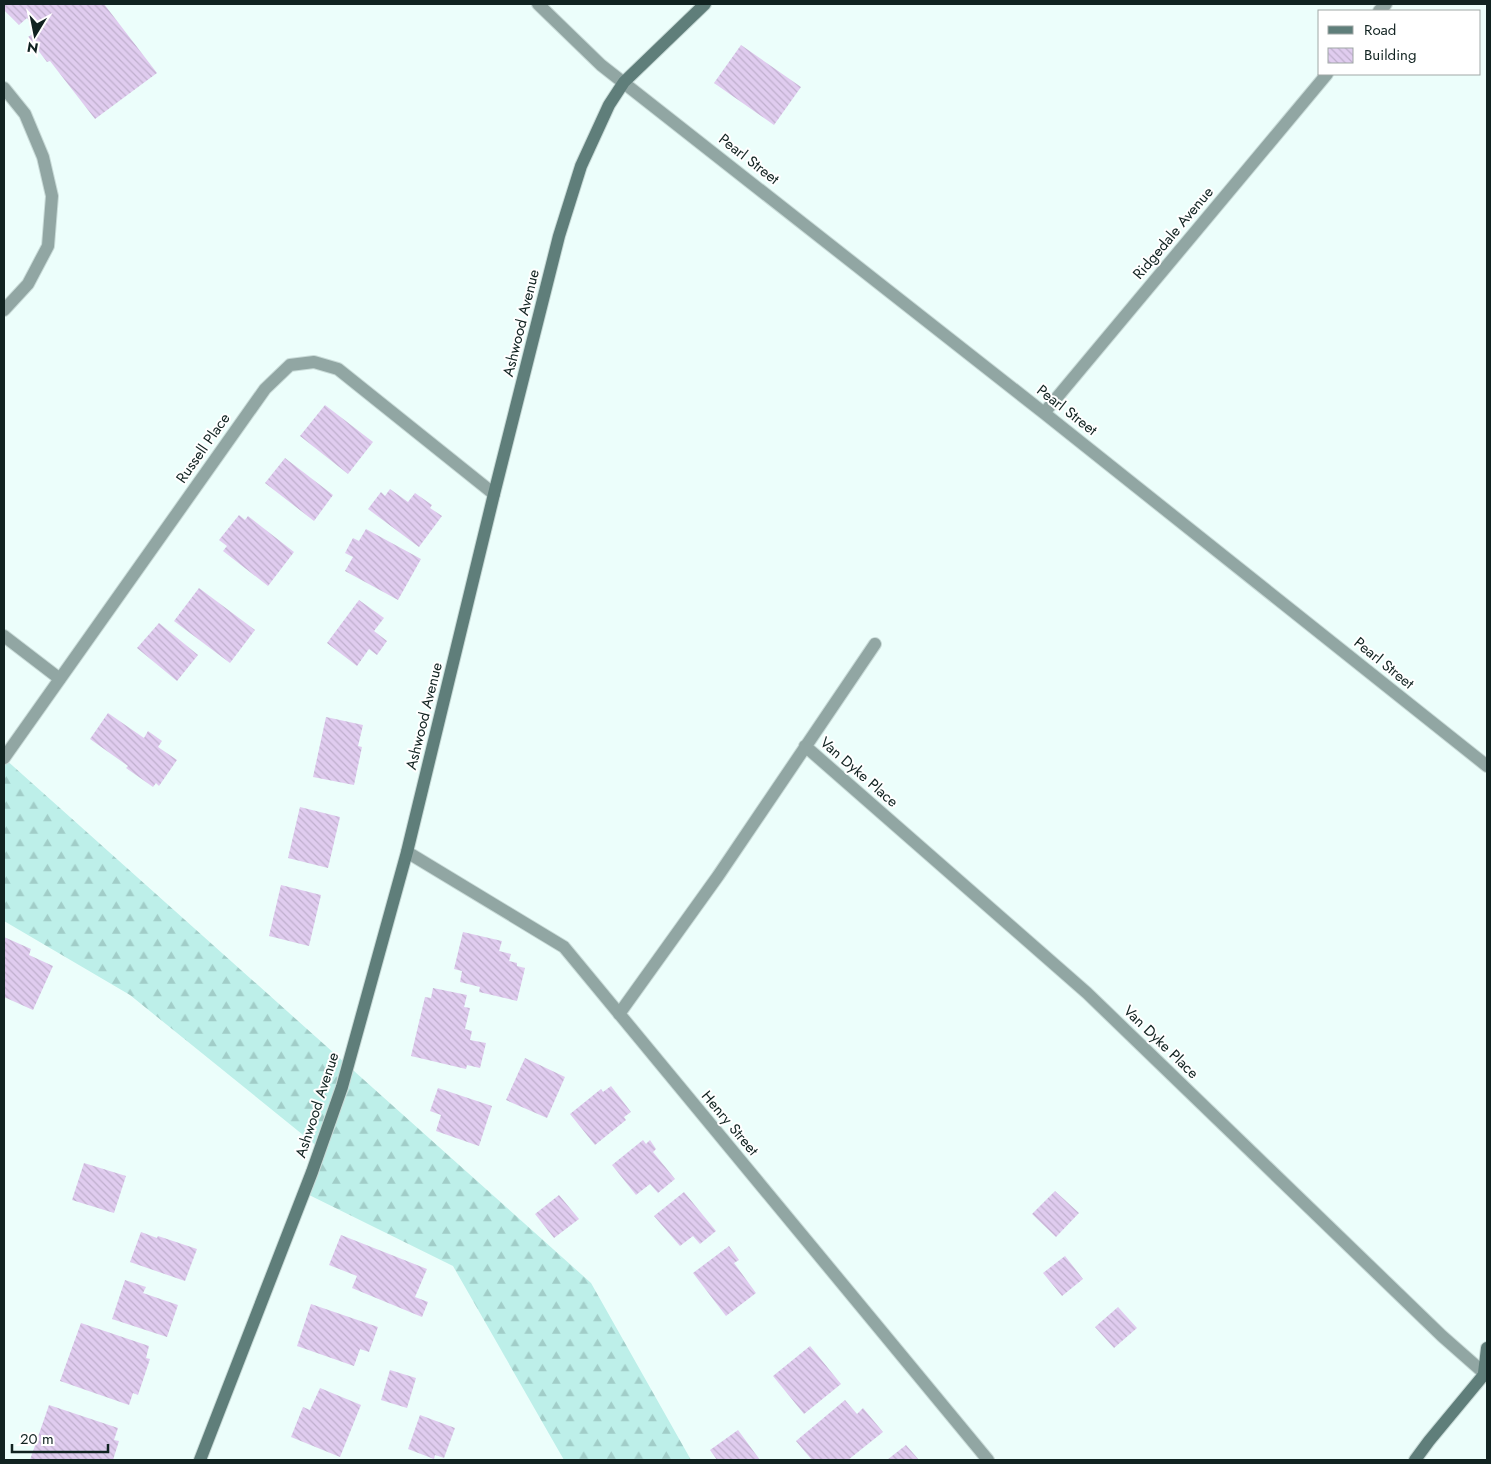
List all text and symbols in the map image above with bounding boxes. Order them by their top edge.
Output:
north arrow [10,10,60,60]
legend [1318,10,1481,75]
text: Road [1364,19,1396,41]
text: N [26,37,40,59]
text: Building [1364,44,1416,66]
street label: Pearl Street [714,128,784,190]
street label: Ridgedale Avenue [1128,182,1219,284]
street label: Ashwood Avenue [497,267,545,379]
street label: Pearl Street [1032,379,1102,441]
street label: Russell Place [171,408,235,488]
street label: Pearl Street [1349,632,1419,694]
street label: Ashwood Avenue [400,660,448,772]
street label: Van Dyke Place [815,732,903,812]
street label: Van Dyke Place [1118,1000,1204,1084]
street label: Ashwood Avenue [290,1049,345,1161]
street label: Henry Street [696,1086,764,1161]
scale bar [12,1422,109,1454]
text: 20 m [20,1428,54,1450]

